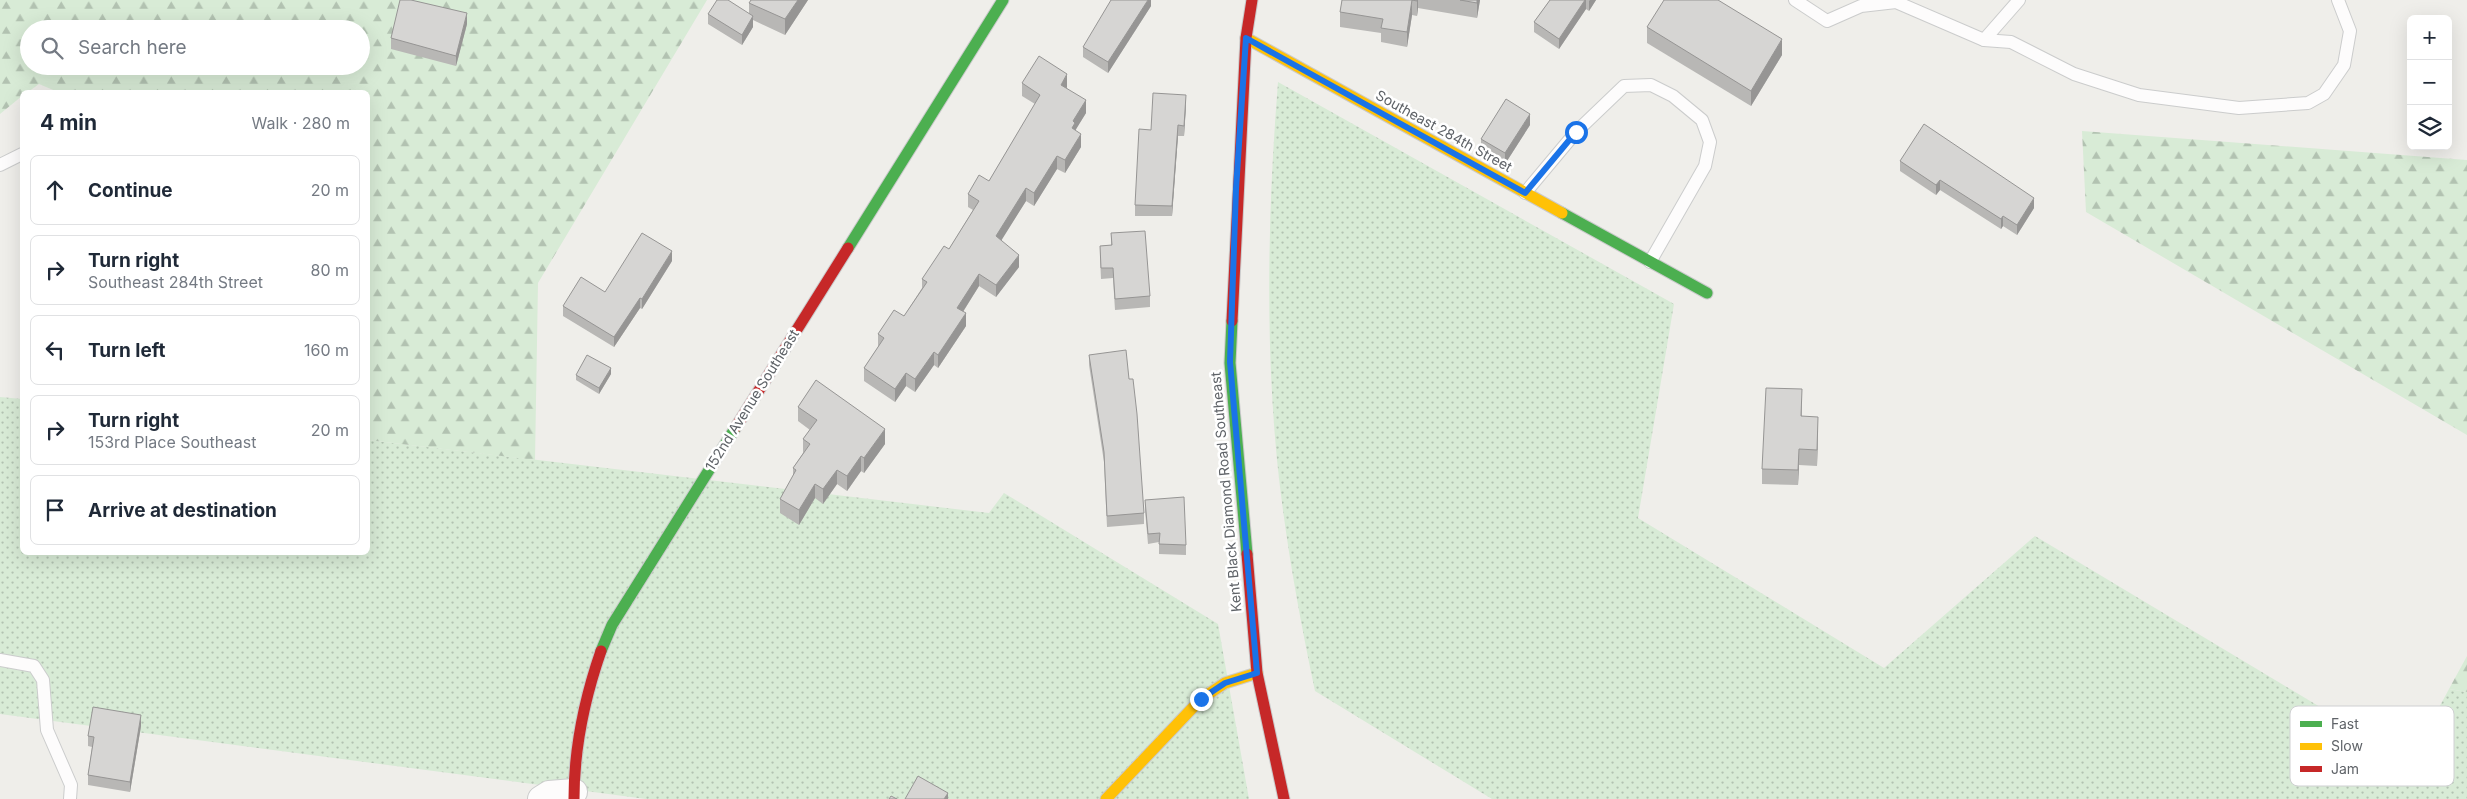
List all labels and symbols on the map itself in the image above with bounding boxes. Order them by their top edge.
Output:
street label: Southeast 284th Street [1373,86,1516,175]
route start [1565,121,1588,144]
street label: 152nd Avenue Southeast [701,326,802,473]
street label: Kent Black Diamond Road Southeast [1206,371,1244,613]
route end [1190,688,1213,711]
legend [2290,706,2454,786]
text: Fast [2331,715,2359,732]
text: Slow [2331,737,2363,754]
text: Jam [2331,760,2359,777]

